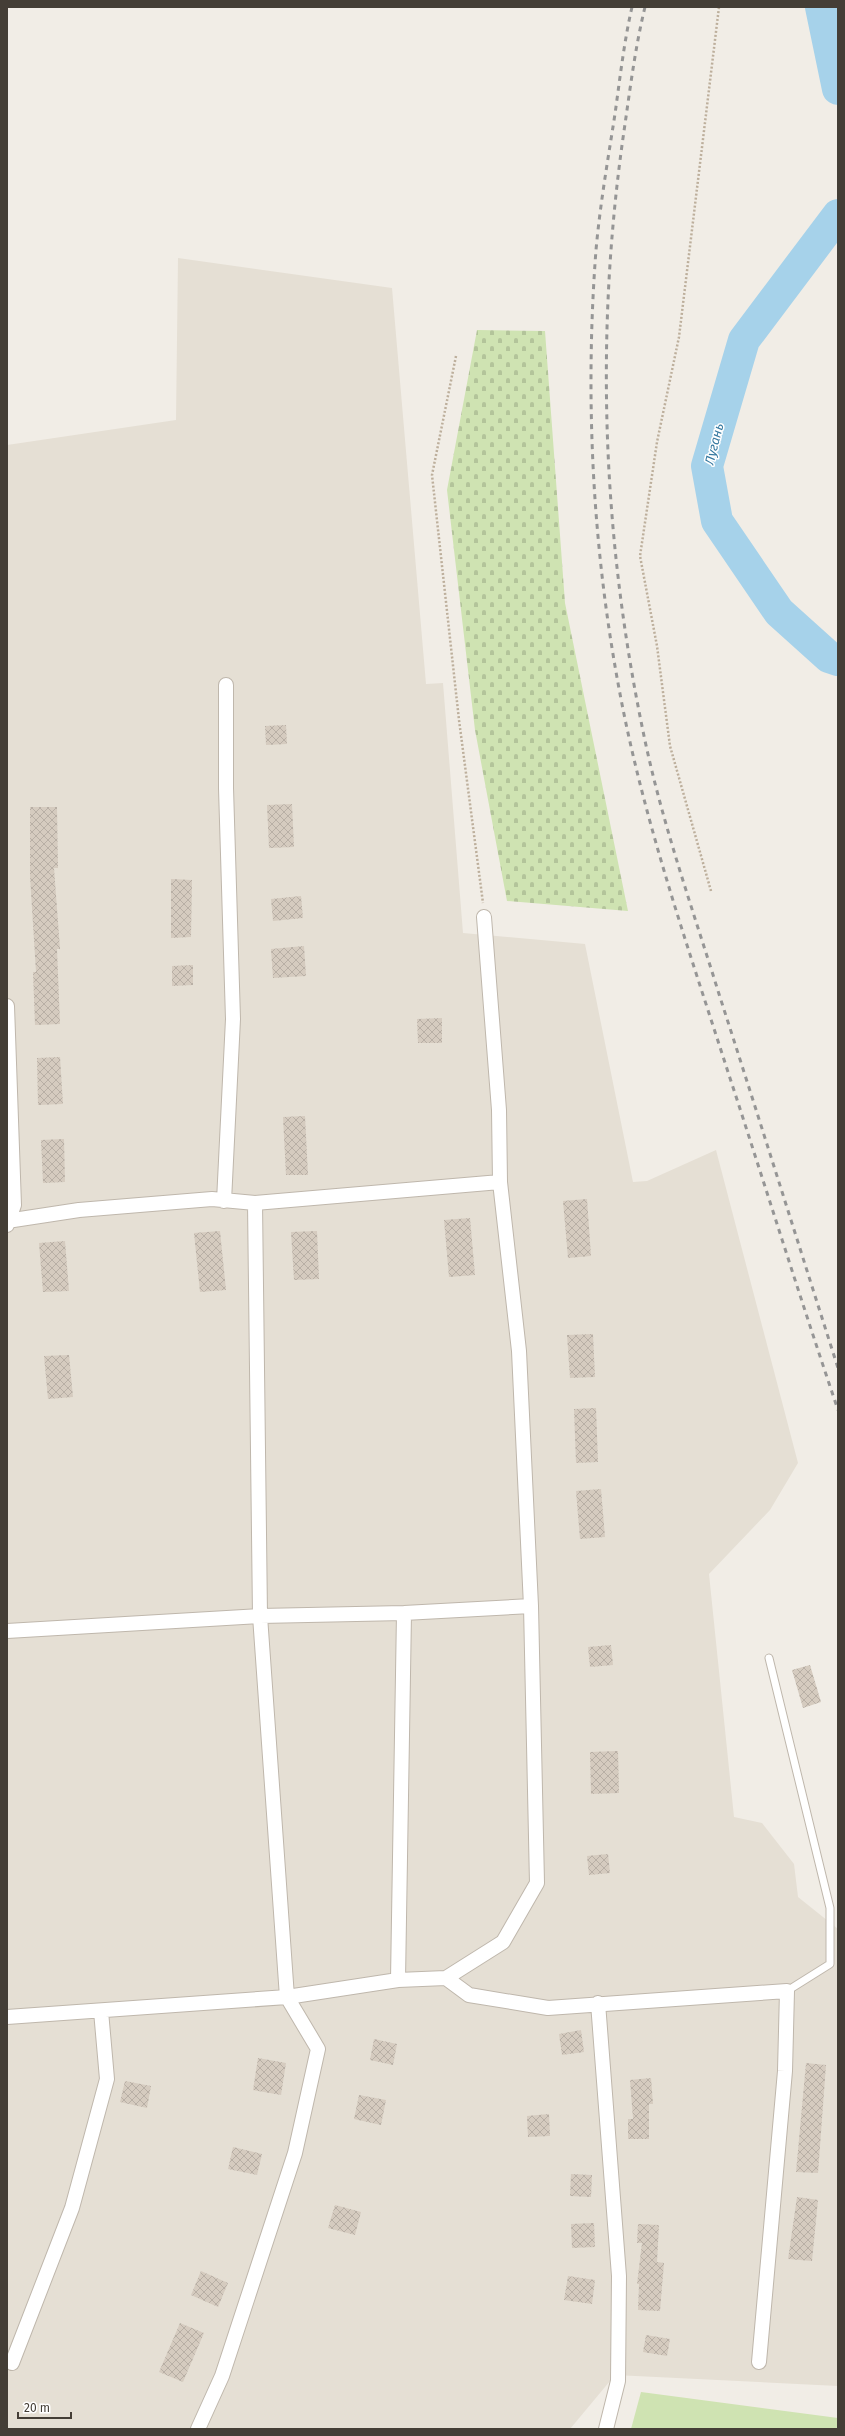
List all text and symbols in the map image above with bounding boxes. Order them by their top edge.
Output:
water label: Лугань [701,421,726,467]
scale bar [18,2394,71,2420]
text: 20 m [24,2401,50,2415]

